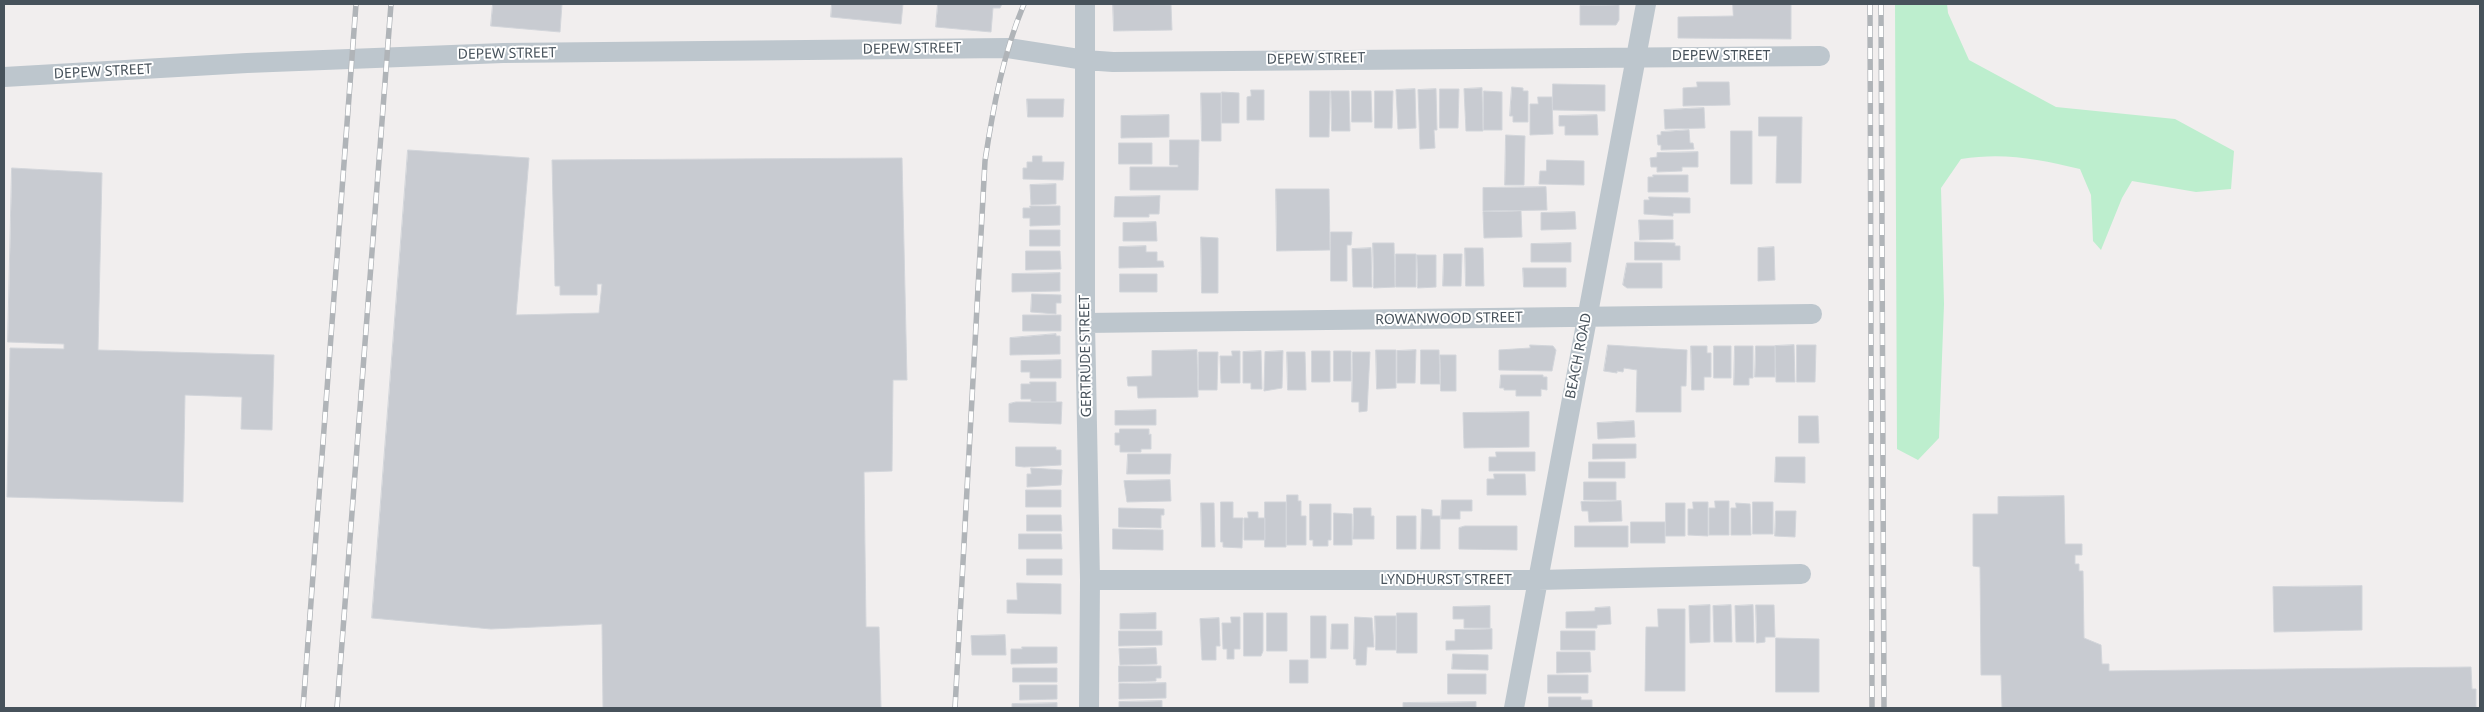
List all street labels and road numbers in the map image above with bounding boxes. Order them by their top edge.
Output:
street label: DEPEW STREET [863,40,961,58]
street label: DEPEW STREET [458,45,556,63]
street label: DEPEW STREET [1672,48,1770,64]
street label: DEPEW STREET [1267,50,1365,68]
street label: DEPEW STREET [53,61,153,83]
street label: GERTRUDE STREET [1077,295,1095,417]
street label: ROWANWOOD STREET [1375,309,1523,329]
street label: BEACH ROAD [1562,312,1596,400]
street label: LYNDHURST STREET [1380,572,1512,588]

